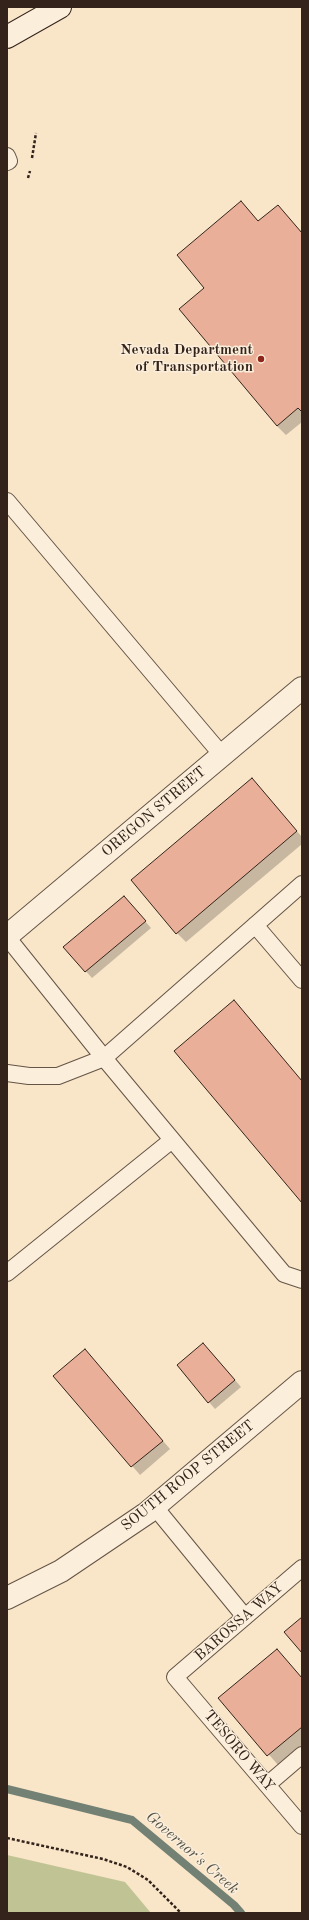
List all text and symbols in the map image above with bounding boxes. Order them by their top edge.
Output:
place label: Nevada Department of Transportation [120,341,253,376]
marker: Nevada Department of Transportation [256,354,266,364]
street label: OREGON STREET [98,763,210,861]
street label: SOUTH ROOP STREET [118,1417,258,1535]
street label: BAROSSA WAY [191,1579,287,1665]
street label: TESORO WAY [200,1707,278,1795]
water label: Governor's Creek [142,1807,242,1899]

